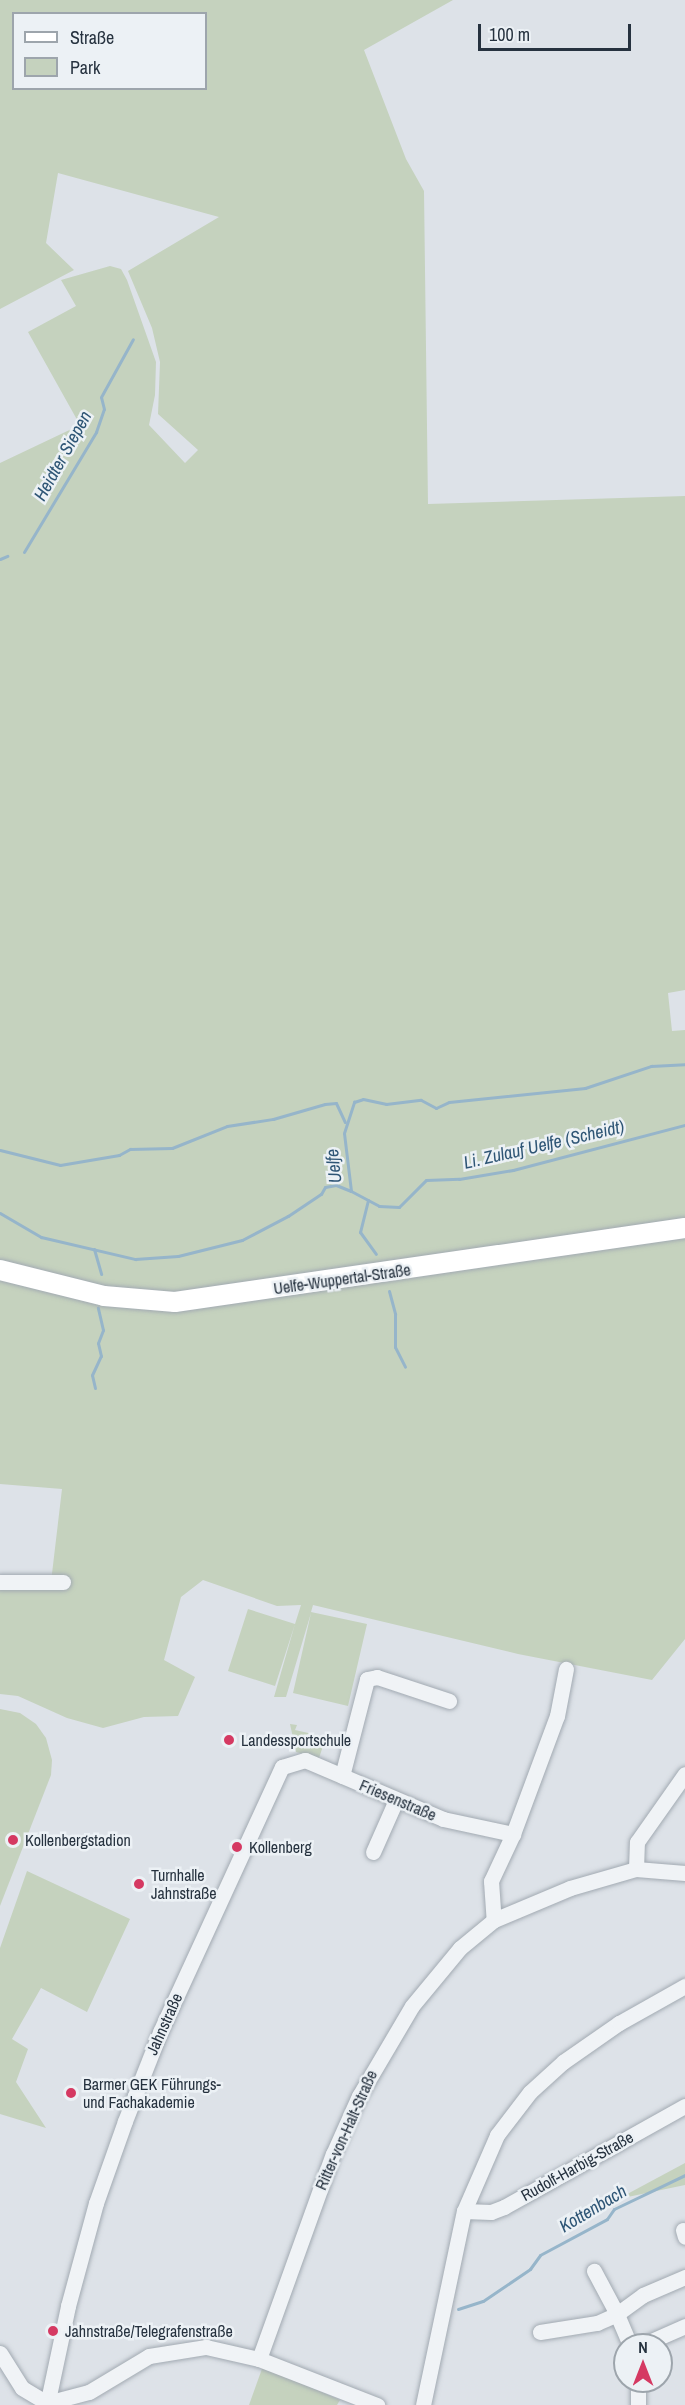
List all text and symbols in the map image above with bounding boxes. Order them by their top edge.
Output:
legend [12,12,207,90]
scale bar [481,12,634,50]
text: 100 m [489,22,530,47]
text: Straße [70,25,114,50]
text: Park [70,55,100,80]
water label: Heidter Siepen [29,407,97,505]
water label: Li. Zulauf Uelfe (Scheidt) [462,1116,626,1174]
water label: Uelfe [321,1148,347,1184]
street label: Uelfe-Wuppertal-Straße [272,1260,412,1298]
place label: Landessportschule [241,1730,351,1750]
marker: Landessportschule [222,1733,236,1747]
street label: Friesenstraße [357,1775,439,1825]
place label: Kollenbergstadion [25,1830,131,1850]
marker: Kollenbergstadion [6,1833,20,1847]
place label: Kollenberg [249,1837,312,1857]
marker: Kollenberg [230,1840,244,1854]
place label: Turnhalle Jahnstraße [151,1865,217,1903]
marker: Turnhalle Jahnstraße [132,1877,146,1891]
street label: Jahnstraße [142,1990,186,2058]
street label: Ritter-von-Halt-Straße [311,2067,381,2193]
place label: Barmer GEK Führungs- und Fachakademie [83,2074,221,2112]
marker: Barmer GEK Führungs- und Fachakademie [64,2086,78,2100]
street label: Rudolf-Harbig-Straße [518,2127,636,2205]
water label: Kottenbach [555,2181,631,2237]
place label: Jahnstraße/Telegrafenstraße [65,2321,233,2341]
marker: Jahnstraße/Telegrafenstraße [46,2324,60,2338]
north arrow [613,2333,673,2393]
text: N [638,2336,648,2358]

